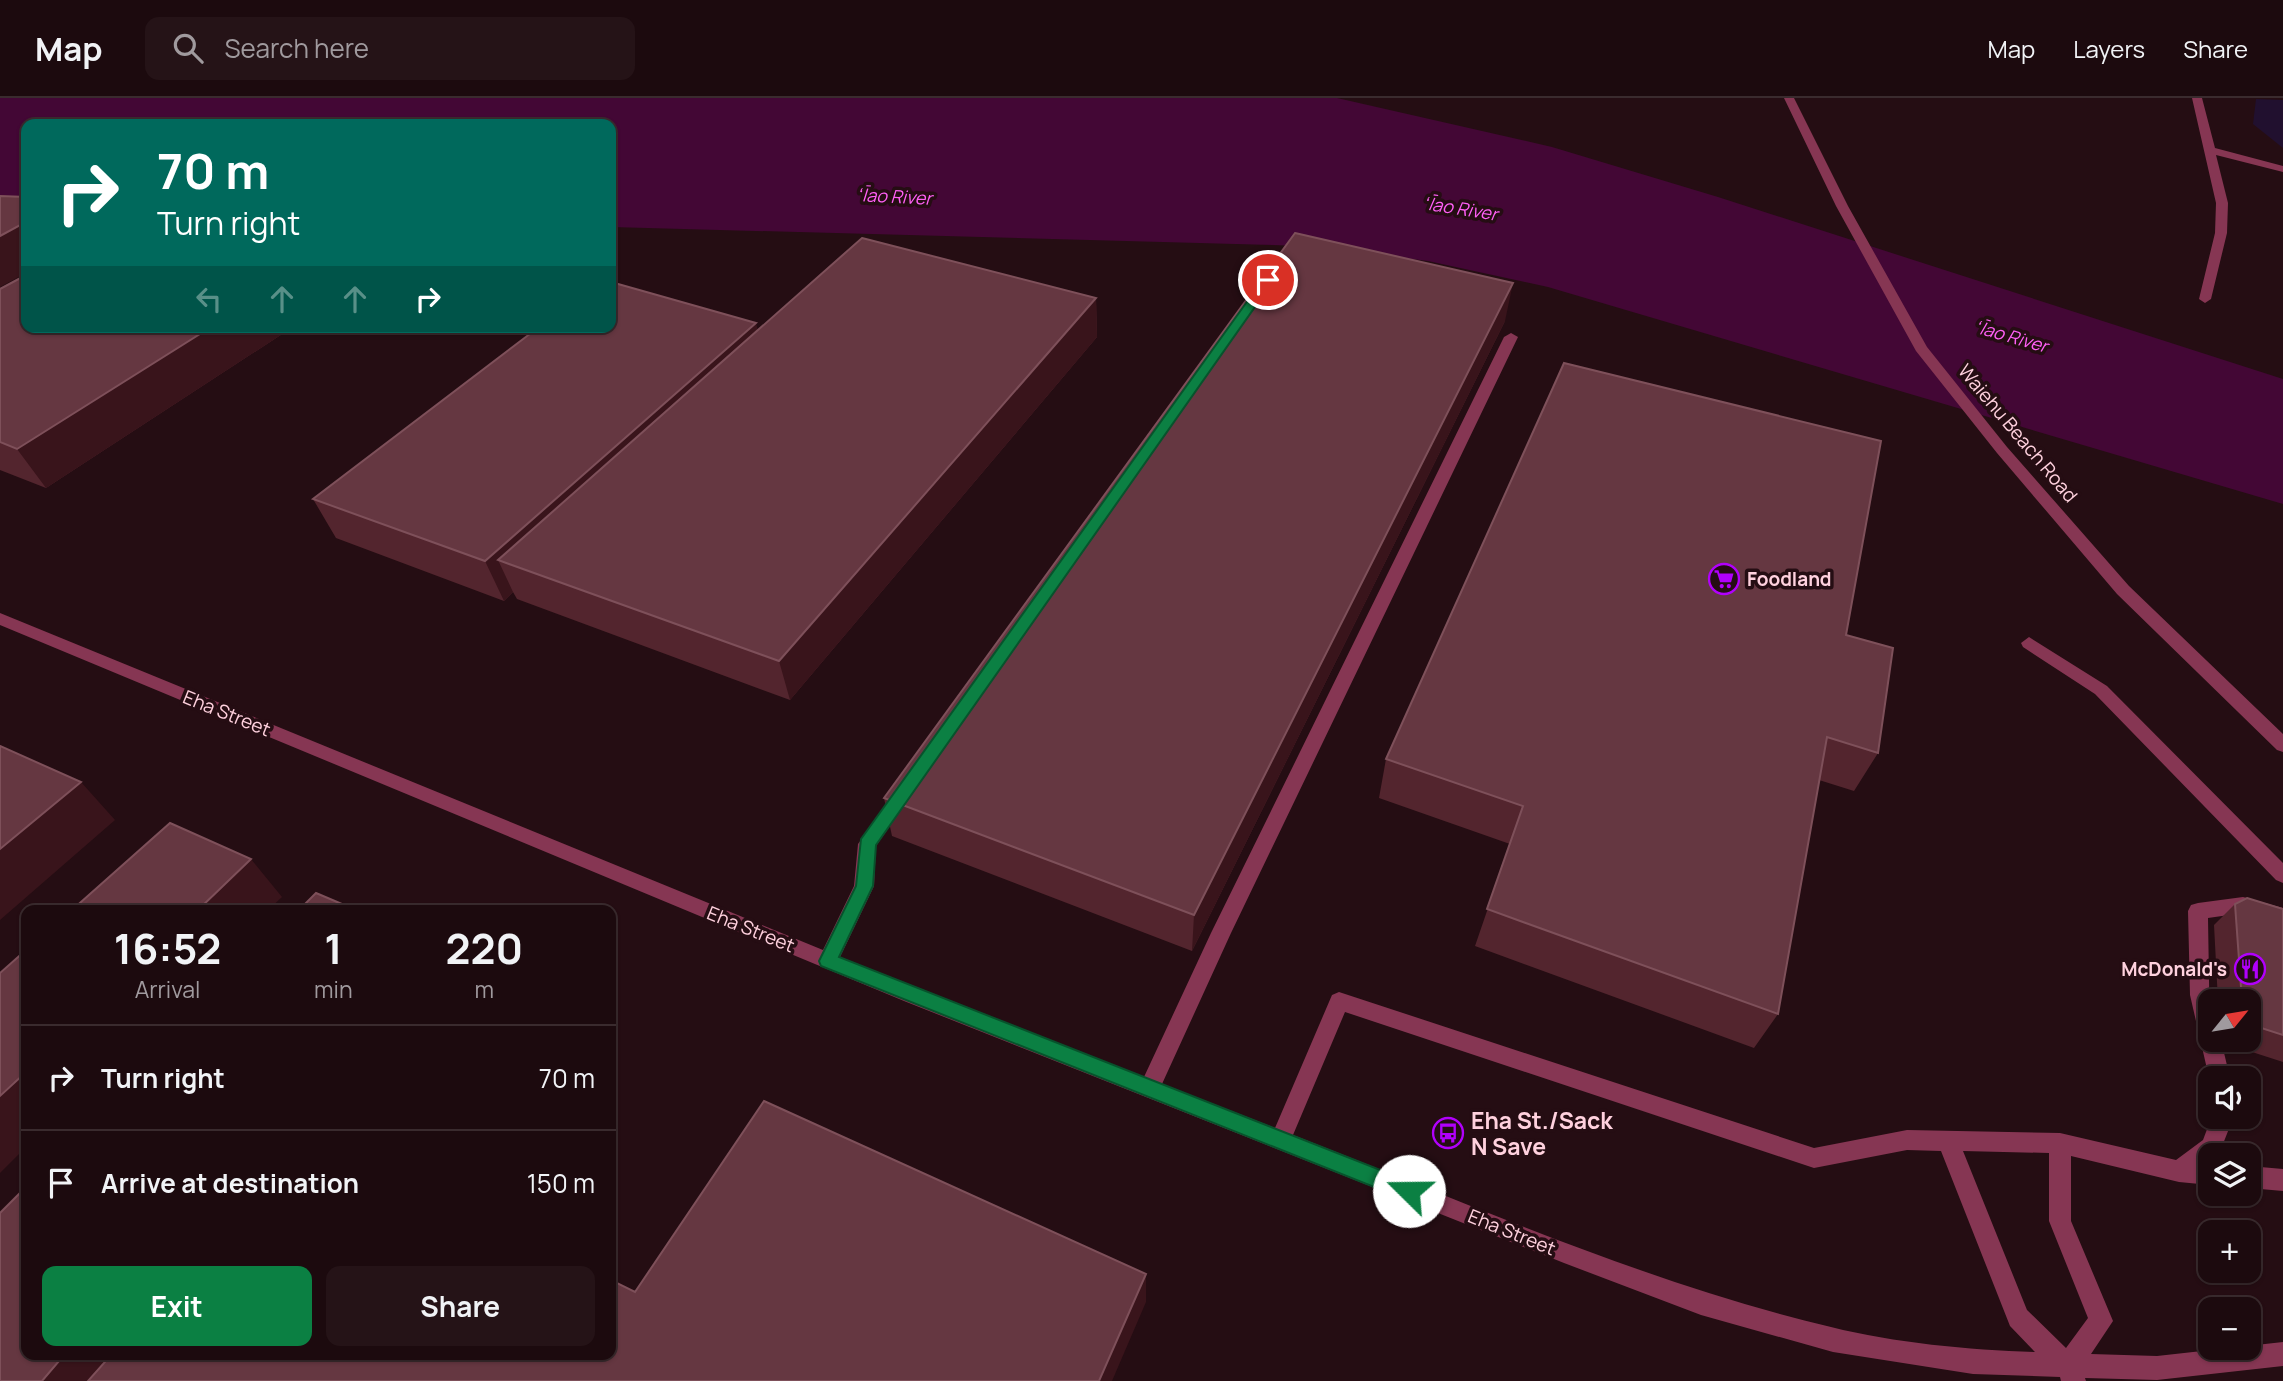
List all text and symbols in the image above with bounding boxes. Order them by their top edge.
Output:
search box [145,17,635,80]
text: Map [35,26,103,71]
icon: search [169,29,207,67]
text: Search here [225,30,369,66]
text: Map [1988,32,2035,65]
text: Layers [2073,32,2145,65]
text: Share [2183,32,2248,65]
text: 70 m [157,137,269,204]
icon: right [42,147,133,238]
water label: ʻĪao River [858,182,935,210]
water label: ʻĪao River [1423,190,1502,226]
text: Turn right [157,201,300,245]
pin [1238,250,1298,310]
icon: arrive [1249,261,1287,299]
icon: left [190,280,228,318]
icon: ahead [263,280,301,318]
icon: ahead [336,280,374,318]
icon: right [409,280,447,318]
water label: ʻĪao River [1973,314,2053,358]
street label: Waiehu Beach Road [1952,358,2084,508]
supermarket icon: Foodland [1707,562,1741,596]
place label: Foodland [1747,566,1832,592]
street label: Eha Street [179,684,275,742]
street label: Eha Street [703,900,799,958]
text: 16:52 [114,919,221,977]
text: 1 [324,919,343,977]
text: 220 [445,919,523,977]
restaurant icon: McDonald's [2233,952,2267,986]
place label: McDonald's [2121,956,2227,982]
text: Arrival [135,973,200,1005]
text: min [314,973,353,1005]
text: m [475,973,494,1005]
north arrow [2198,989,2261,1052]
map controls [2198,989,2261,1360]
icon: right [42,1059,80,1097]
text: Turn right [101,1060,225,1096]
text: 70 m [539,1060,595,1096]
button: sound [2198,1066,2261,1129]
place label: Eha St./Sack N Save [1471,1104,1613,1162]
bus stop icon: Eha St./Sack N Save [1431,1116,1465,1150]
button: layers [2198,1143,2261,1206]
position arrow [1372,1154,1446,1228]
icon: arrive [42,1164,80,1202]
text: Arrive at destination [101,1165,359,1201]
text: 150 m [527,1165,595,1201]
street label: Eha Street [1464,1203,1560,1261]
button: + [2198,1220,2261,1283]
button: Exit [42,1266,312,1346]
button: Share [326,1266,595,1346]
button: − [2198,1297,2261,1360]

